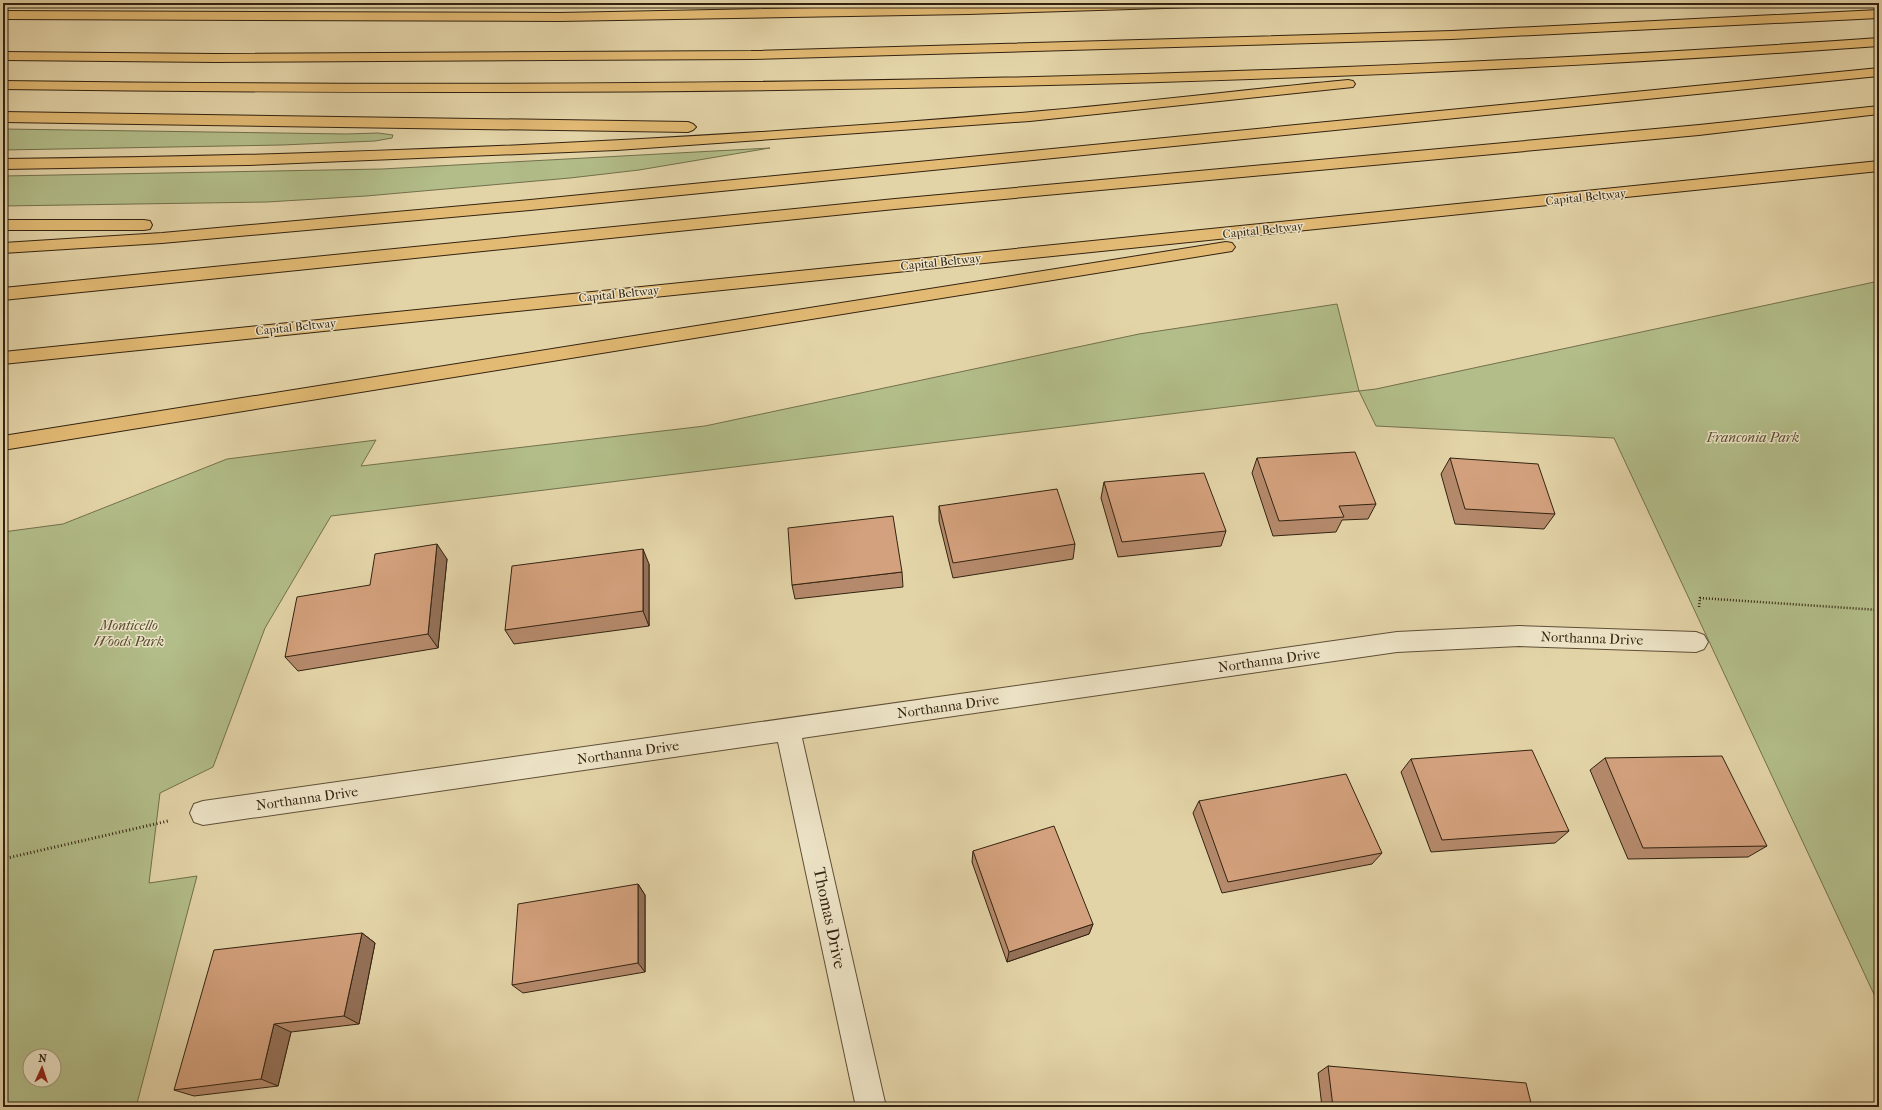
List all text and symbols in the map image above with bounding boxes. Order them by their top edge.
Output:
street label: Capital Beltway [1545,186,1628,208]
street label: Capital Beltway [1222,219,1305,241]
street label: Capital Beltway [900,251,983,273]
street label: Capital Beltway [578,283,661,305]
street label: Capital Beltway [255,316,338,338]
park label: Franconia Park [1706,429,1799,446]
park label: Monticello Woods Park [94,617,164,650]
street label: Northanna Drive [1540,628,1644,649]
street label: Northanna Drive [1217,645,1321,676]
street label: Northanna Drive [896,691,1000,722]
street label: Northanna Drive [576,737,680,768]
street label: Northanna Drive [255,783,359,814]
street label: Thomas Drive [809,865,851,971]
north arrow [22,1048,62,1088]
text: N [38,1052,48,1065]

